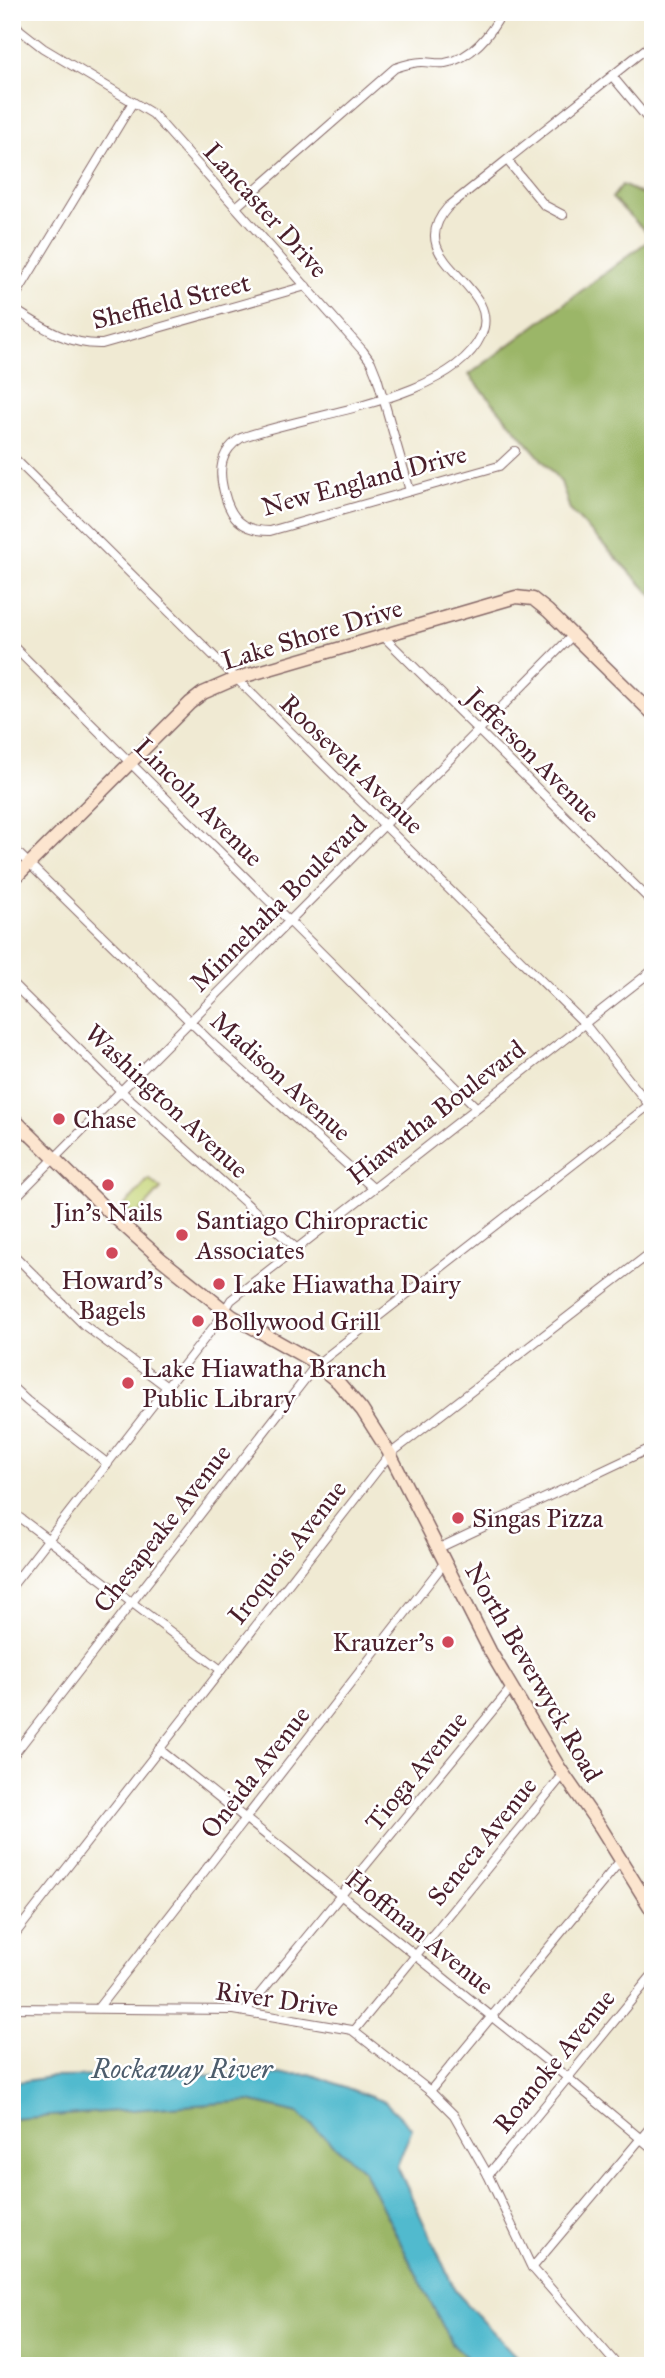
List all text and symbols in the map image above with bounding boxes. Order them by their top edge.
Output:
street label: Lancaster Drive [197,136,335,284]
street label: Sheffield Street [89,266,253,336]
street label: New England Drive [258,437,470,523]
street label: Lake Shore Drive [218,591,406,677]
street label: Jefferson Avenue [457,679,607,829]
street label: Roosevelt Avenue [273,687,431,841]
street label: Lincoln Avenue [128,731,270,873]
street label: Minnehaha Boulevard [183,808,373,998]
street label: Madison Avenue [204,1004,358,1148]
street label: Washington Avenue [79,1017,256,1185]
street label: Hiawatha Boulevard [341,1033,531,1191]
place label: Chase [73,1103,137,1135]
marker: Chase [51,1111,67,1127]
marker: Jin's Nails [100,1177,116,1193]
place label: Jin's Nails [50,1196,163,1228]
place label: Santiago Chiropractic Associates [195,1204,428,1266]
marker: Santiago Chiropractic Associates [174,1227,190,1243]
marker: Howard's Bagels [104,1245,120,1261]
place label: Howard's Bagels [61,1264,163,1326]
place label: Lake Hiawatha Dairy [233,1268,462,1300]
marker: Lake Hiawatha Dairy [211,1276,227,1292]
place label: Bollywood Grill [212,1305,380,1337]
marker: Bollywood Grill [190,1313,206,1329]
place label: Lake Hiawatha Branch Public Library [142,1352,387,1414]
marker: Lake Hiawatha Branch Public Library [120,1375,136,1391]
street label: Chesapeake Avenue [86,1437,238,1618]
street label: Iroquois Avenue [221,1473,353,1630]
place label: Singas Pizza [472,1502,603,1534]
marker: Singas Pizza [450,1510,466,1526]
street label: North Beverwyck Road [458,1557,610,1787]
place label: Krauzer's [332,1626,434,1658]
marker: Krauzer's [440,1634,456,1650]
street label: Oneida Avenue [193,1699,317,1845]
street label: Tioga Avenue [358,1704,474,1837]
street label: Seneca Avenue [420,1770,544,1912]
street label: Hoffman Avenue [339,1862,501,2002]
street label: River Drive [214,1975,341,2023]
street label: Roanoke Avenue [486,1982,622,2139]
water label: Rockaway River [91,2051,274,2086]

